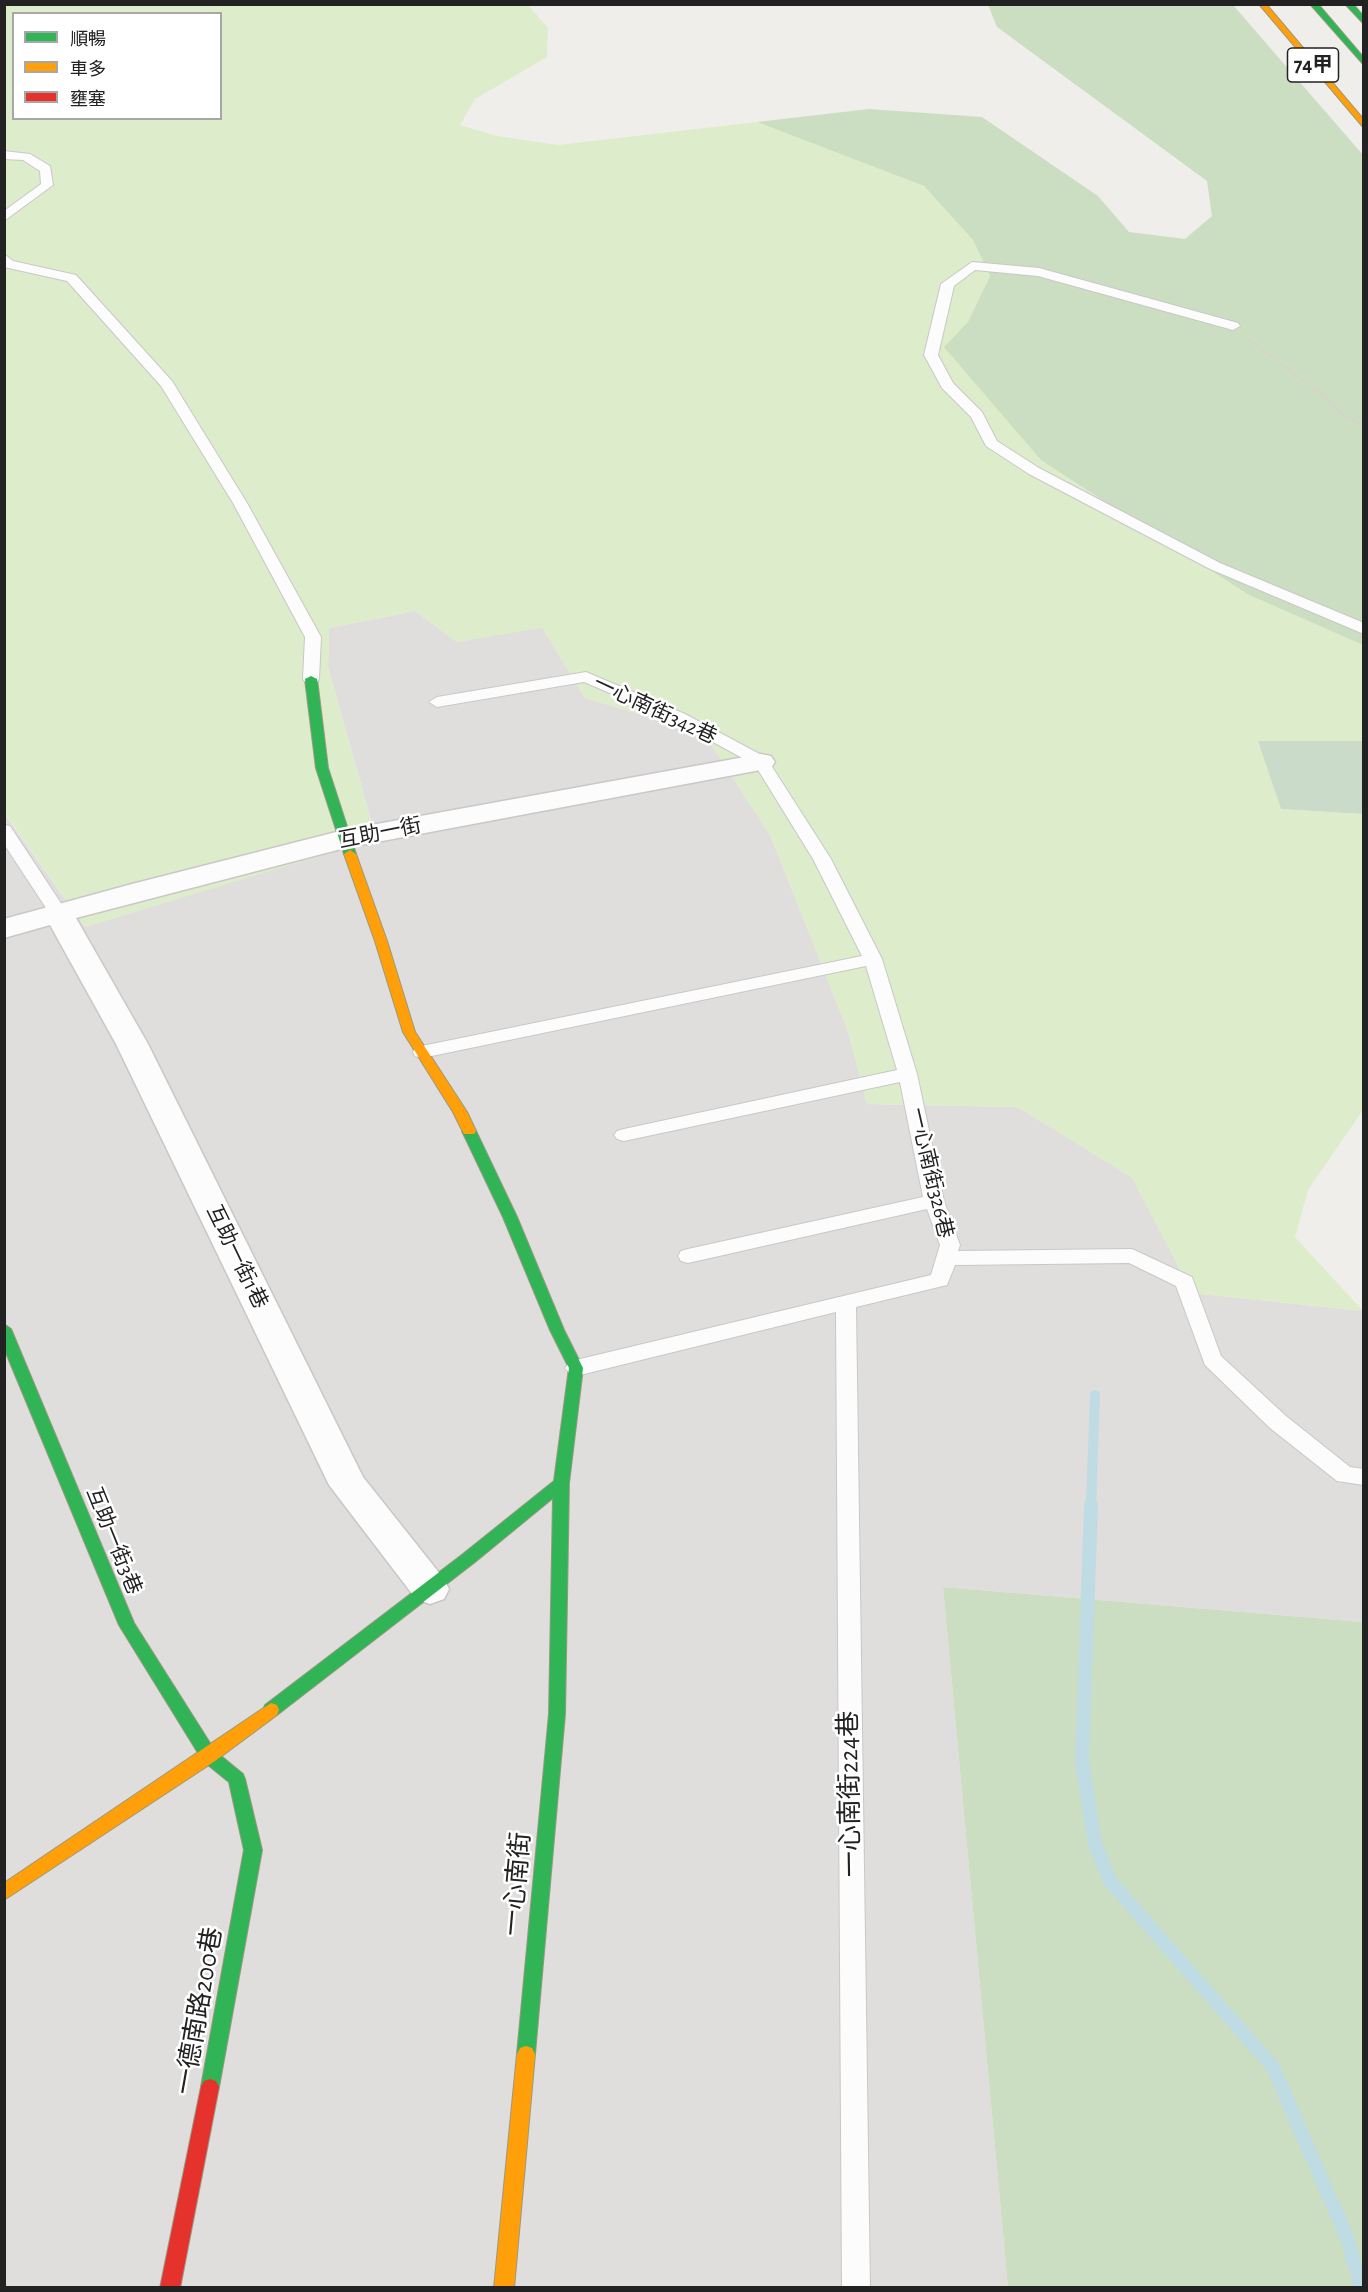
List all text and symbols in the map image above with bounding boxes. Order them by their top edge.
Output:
legend [12,12,222,120]
text: 順暢 [70,31,106,49]
road number: 74甲 [1288,48,1338,82]
text: 車多 [70,61,106,79]
text: 壅塞 [70,91,106,109]
street label: 一心南街342巷 [589,670,721,750]
street label: 互助一街 [336,813,424,853]
street label: 一心南街326巷 [904,1105,958,1241]
street label: 互助一街1巷 [201,1201,273,1313]
street label: 互助一街3巷 [81,1484,147,1598]
street label: 一心南街224巷 [833,1711,867,1877]
street label: 一心南街 [497,1831,537,1937]
street label: 一德南路200巷 [169,1925,229,2097]

